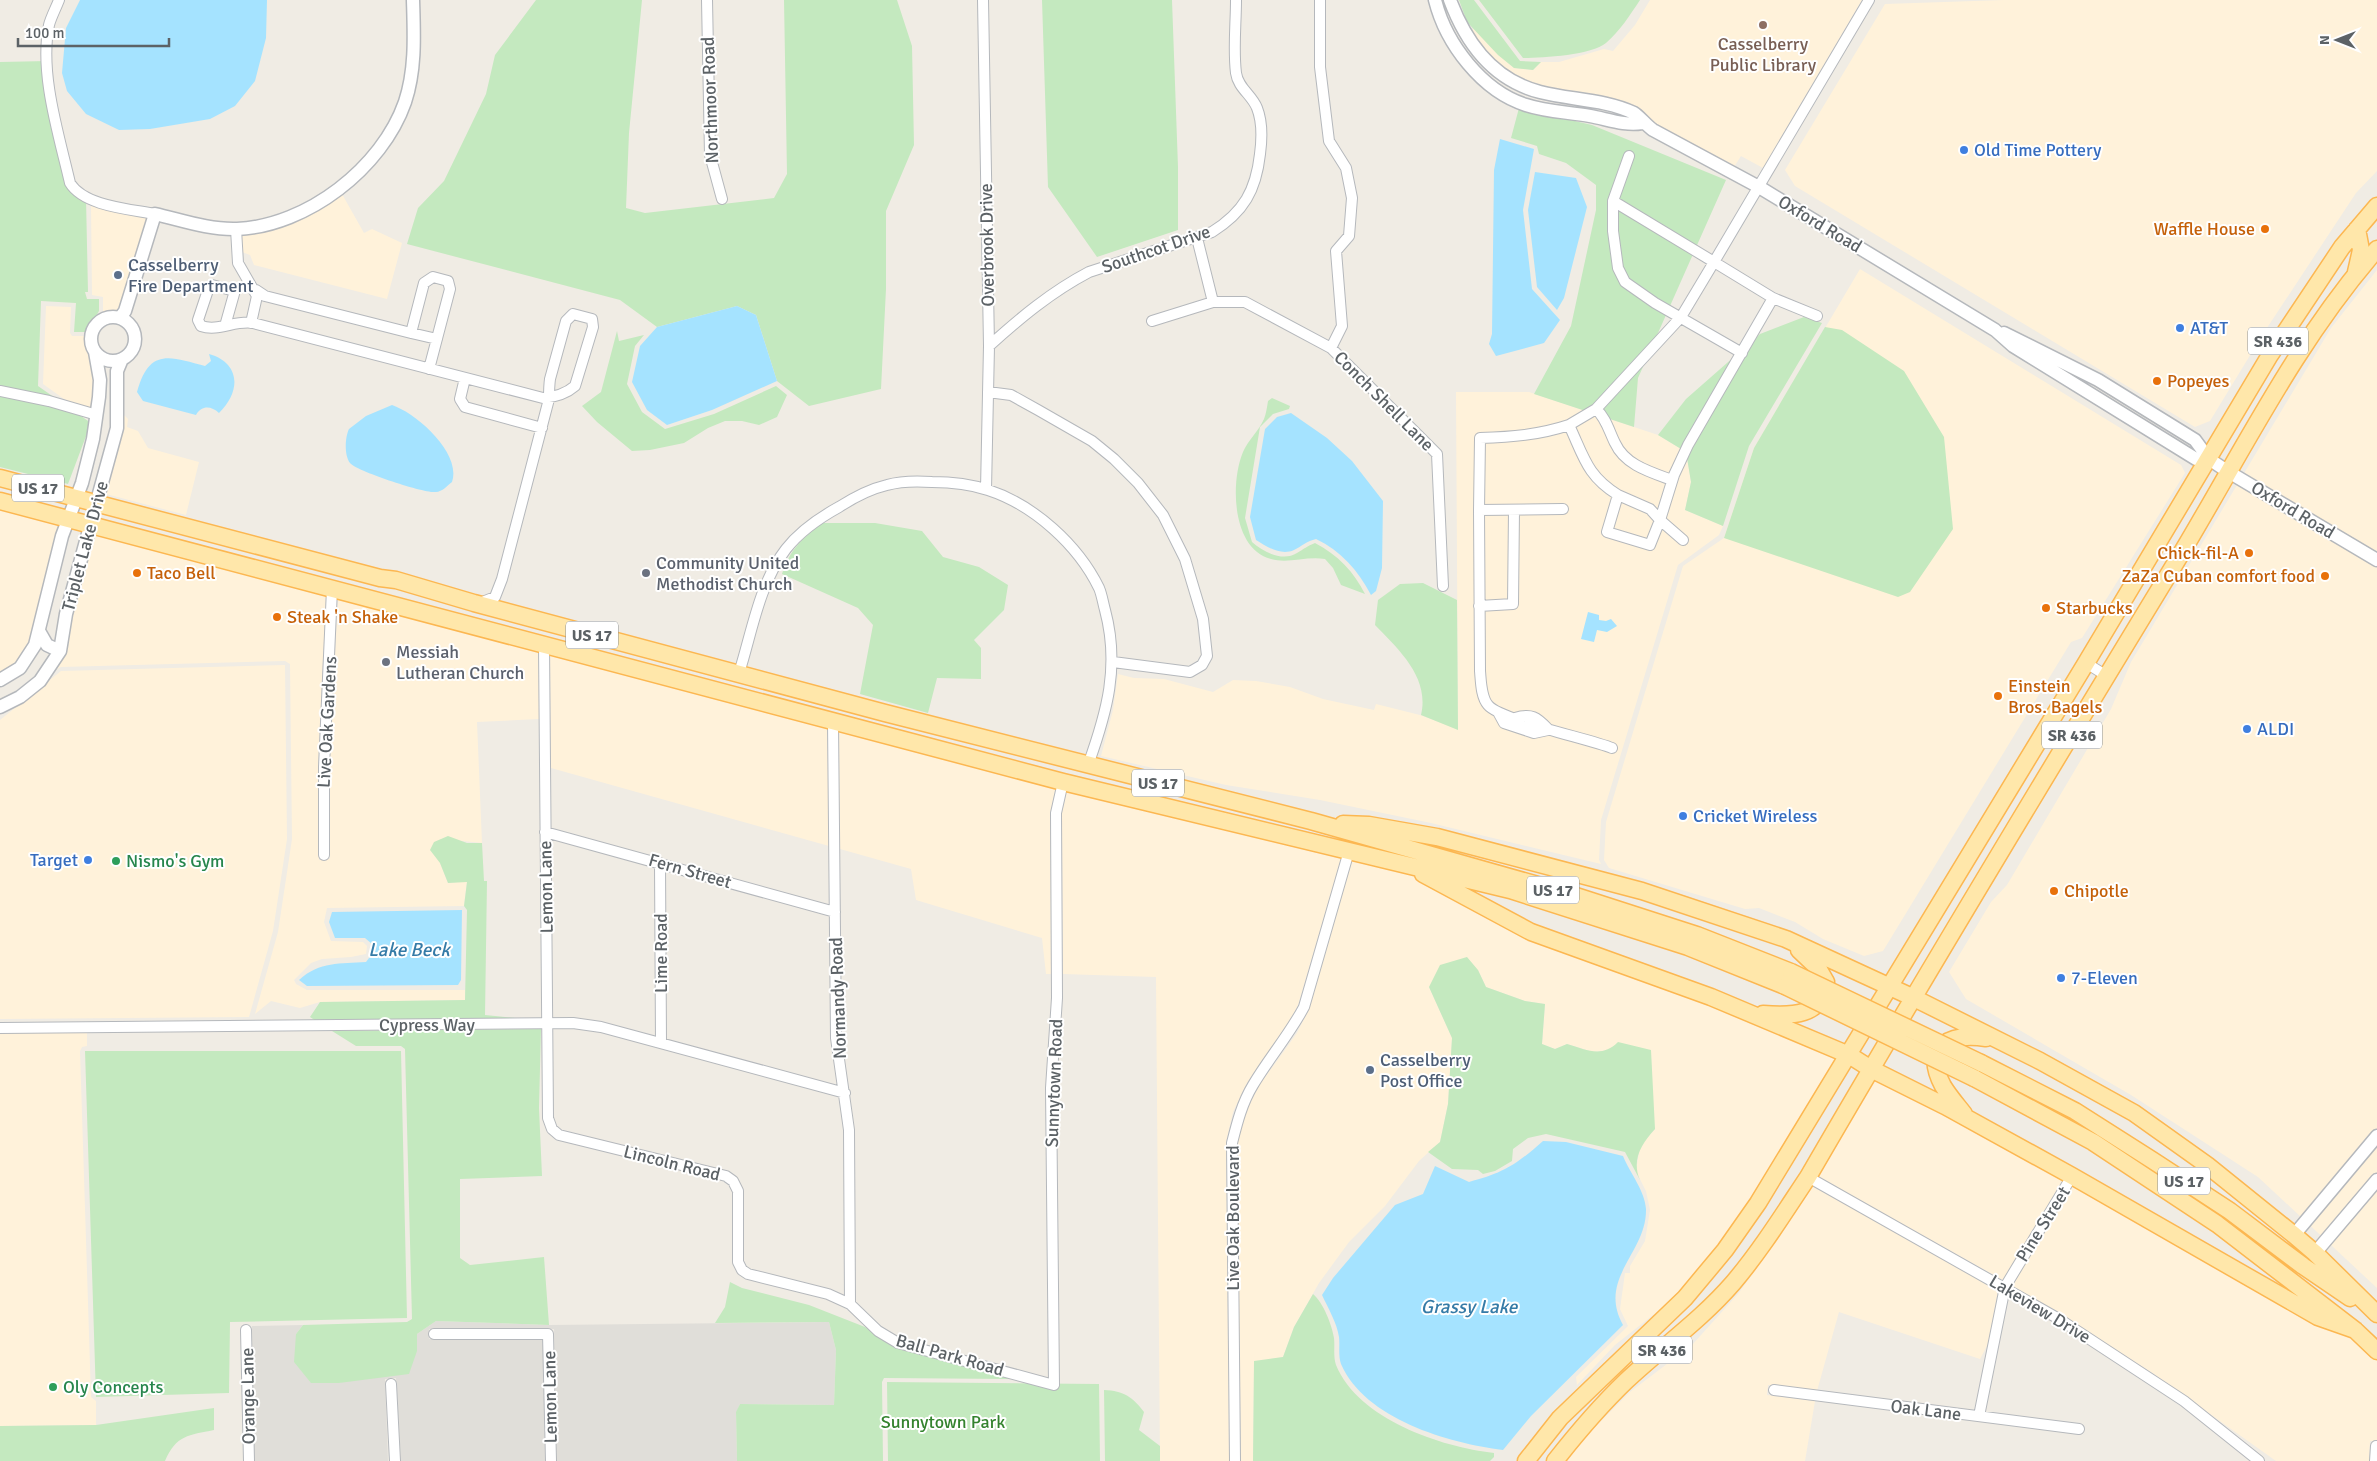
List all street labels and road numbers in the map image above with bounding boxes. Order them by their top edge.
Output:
street label: Northmoor Road [697,36,723,164]
street label: Overbrook Drive [975,183,999,307]
street label: Oxford Road [1774,190,1866,258]
street label: Southcot Drive [1099,220,1213,278]
road number: SR 436 [2248,328,2308,354]
street label: Conch Shell Lane [1329,346,1439,456]
road number: US 17 [12,474,64,502]
street label: Oxford Road [2247,476,2339,544]
street label: Triplet Lake Drive [57,478,113,614]
road number: US 17 [566,622,618,648]
street label: Live Oak Gardens [313,655,341,788]
road number: SR 436 [2042,722,2102,748]
road number: US 17 [1132,770,1184,796]
street label: Lemon Lane [534,841,558,933]
street label: Fern Street [646,849,734,893]
road number: US 17 [1527,876,1579,904]
street label: Lime Road [650,913,672,993]
street label: Normandy Road [825,937,851,1059]
street label: Cypress Way [379,1014,475,1036]
street label: Sunnytown Road [1041,1018,1067,1148]
street label: Lincoln Road [621,1140,723,1186]
street label: Live Oak Boulevard [1222,1145,1244,1291]
road number: US 17 [2158,1168,2210,1194]
street label: Pine Street [2011,1182,2075,1266]
street label: Lakeview Drive [1985,1270,2095,1348]
street label: Ball Park Road [893,1329,1007,1381]
road number: SR 436 [1632,1336,1692,1364]
street label: Orange Lane [236,1347,260,1445]
street label: Lemon Lane [538,1351,562,1443]
street label: Oak Lane [1889,1395,1963,1425]

